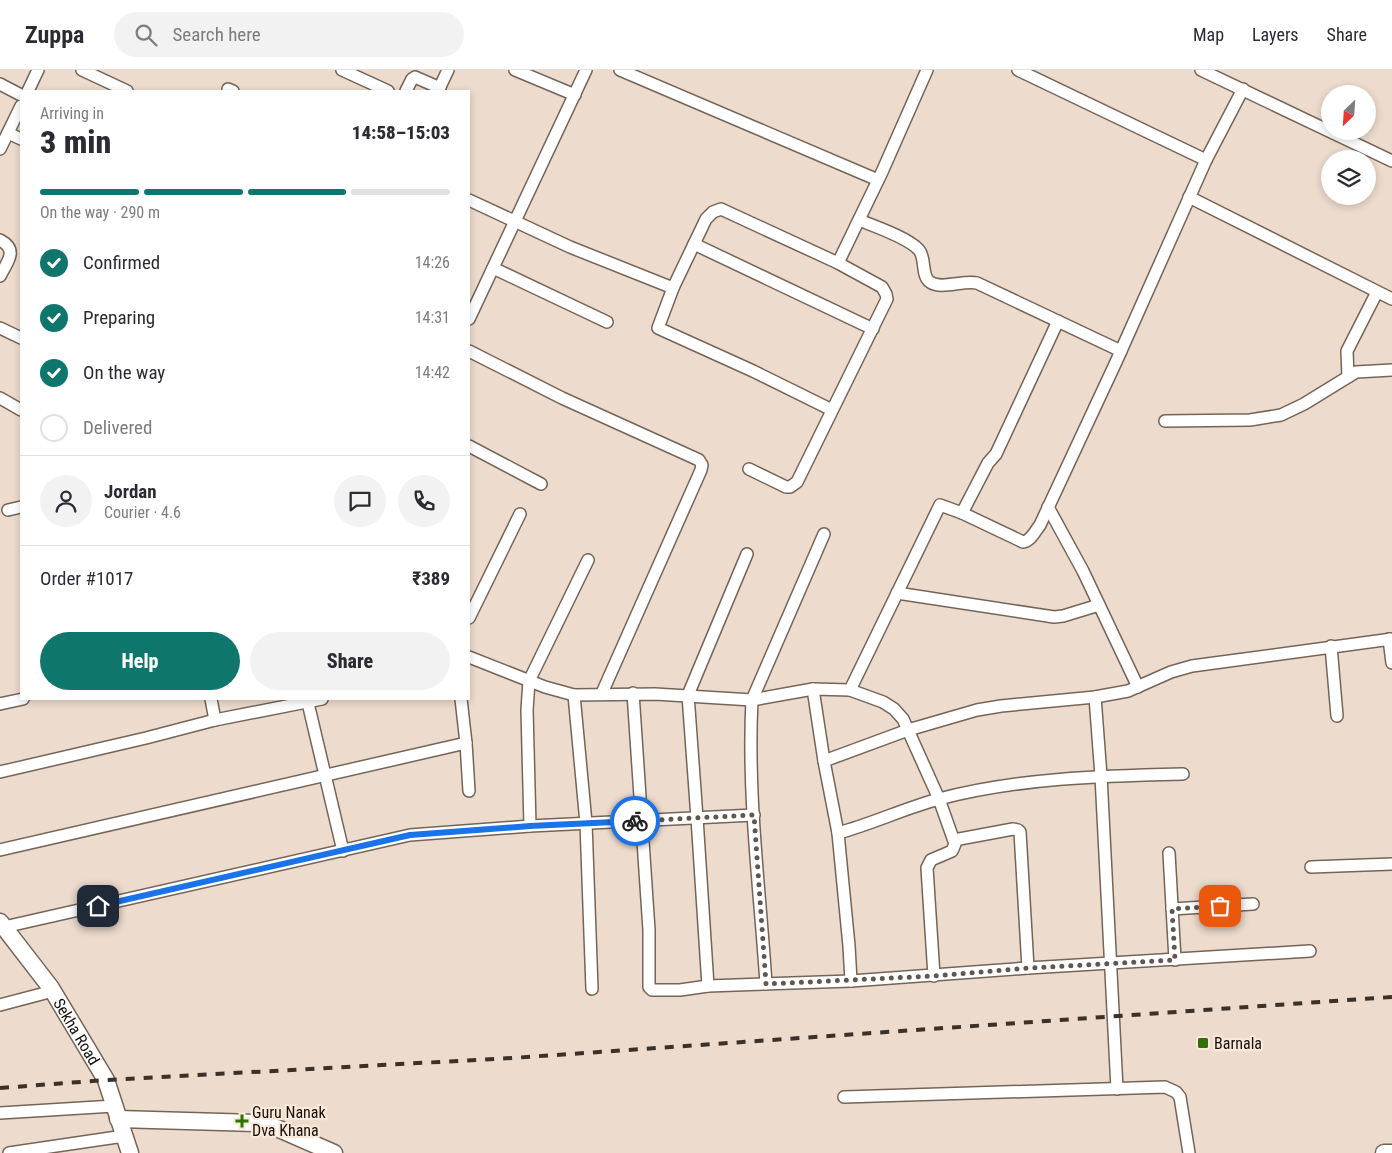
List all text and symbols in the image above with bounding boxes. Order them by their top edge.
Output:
search box [114,12,464,57]
text: Zuppa [25,21,84,49]
icon: search [132,21,160,49]
text: Search here [172,23,261,46]
text: Map [1193,24,1224,45]
text: Layers [1252,24,1299,45]
text: Share [1327,24,1367,45]
north arrow [1321,85,1376,140]
map controls [1321,85,1376,205]
text: Arriving in [40,104,104,123]
text: 14:58–15:03 [352,121,450,144]
text: 3 min [40,123,111,161]
button: layers [1321,150,1376,205]
text: On the way · 290 m [40,203,160,222]
icon: check [40,249,68,277]
text: Confirmed [83,251,160,274]
text: 14:26 [415,253,450,272]
icon: check [40,304,68,332]
text: Preparing [83,306,155,329]
text: 14:31 [415,308,450,327]
icon: check [40,359,68,387]
text: On the way [83,361,165,384]
text: 14:42 [415,363,450,382]
text: Delivered [83,416,152,439]
button: person [40,475,92,527]
button: chat [334,475,386,527]
button: phone [398,475,450,527]
text: Jordan [104,480,157,503]
text: Courier · 4.6 [104,503,181,522]
text: Order #1017 [40,567,133,590]
text: ₹389 [412,567,450,590]
button: Help [40,632,240,690]
button: Share [250,632,450,690]
courier [610,796,660,846]
icon: bike [621,807,649,835]
pin [77,885,119,927]
pin [1199,885,1241,927]
icon: home [84,892,112,920]
icon: bag [1206,892,1234,920]
street label: Sekha Road [49,995,104,1068]
place label: Barnala [1214,1034,1262,1053]
marker: Barnala [1196,1036,1210,1050]
place label: Guru Nanak Dva Khana [252,1103,326,1140]
marker: Guru Nanak Dva Khana [236,1115,248,1127]

